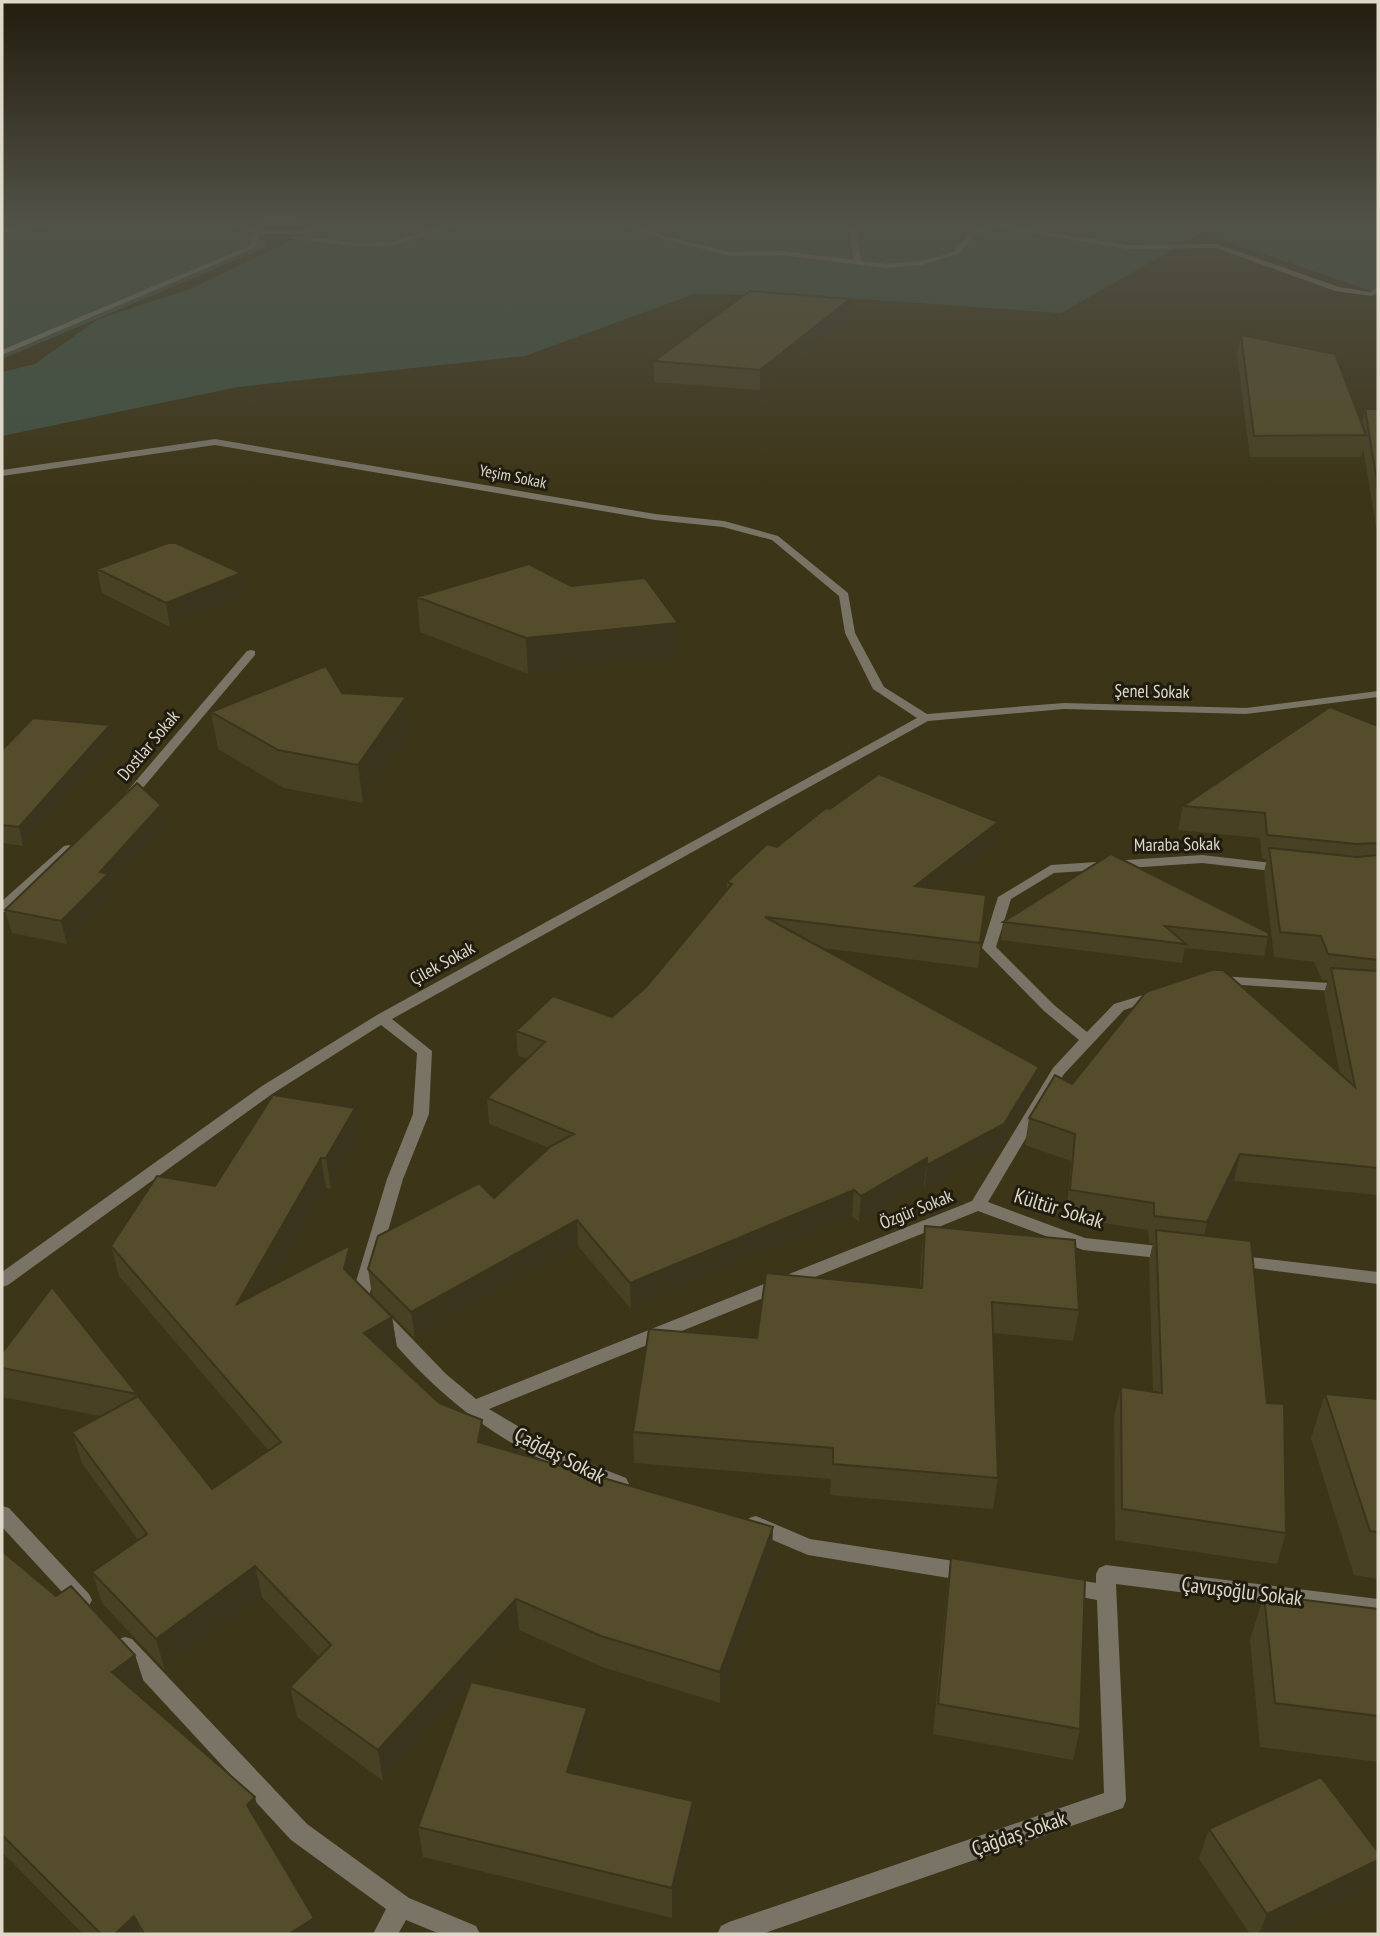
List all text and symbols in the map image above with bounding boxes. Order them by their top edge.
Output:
street label: Yeşim Sokak [478,460,549,492]
street label: Şenel Sokak [1114,679,1190,703]
street label: Dostlar Sokak [112,705,184,785]
street label: Maraba Sokak [1134,832,1220,856]
street label: Çilek Sokak [405,936,479,990]
street label: Kültür Sokak [1011,1182,1107,1234]
street label: Özgür Sokak [876,1184,956,1234]
street label: Çağdaş Sokak [510,1421,610,1489]
street label: Çavuşoğlu Sokak [1180,1570,1304,1612]
street label: Çağdaş Sokak [968,1804,1070,1862]

